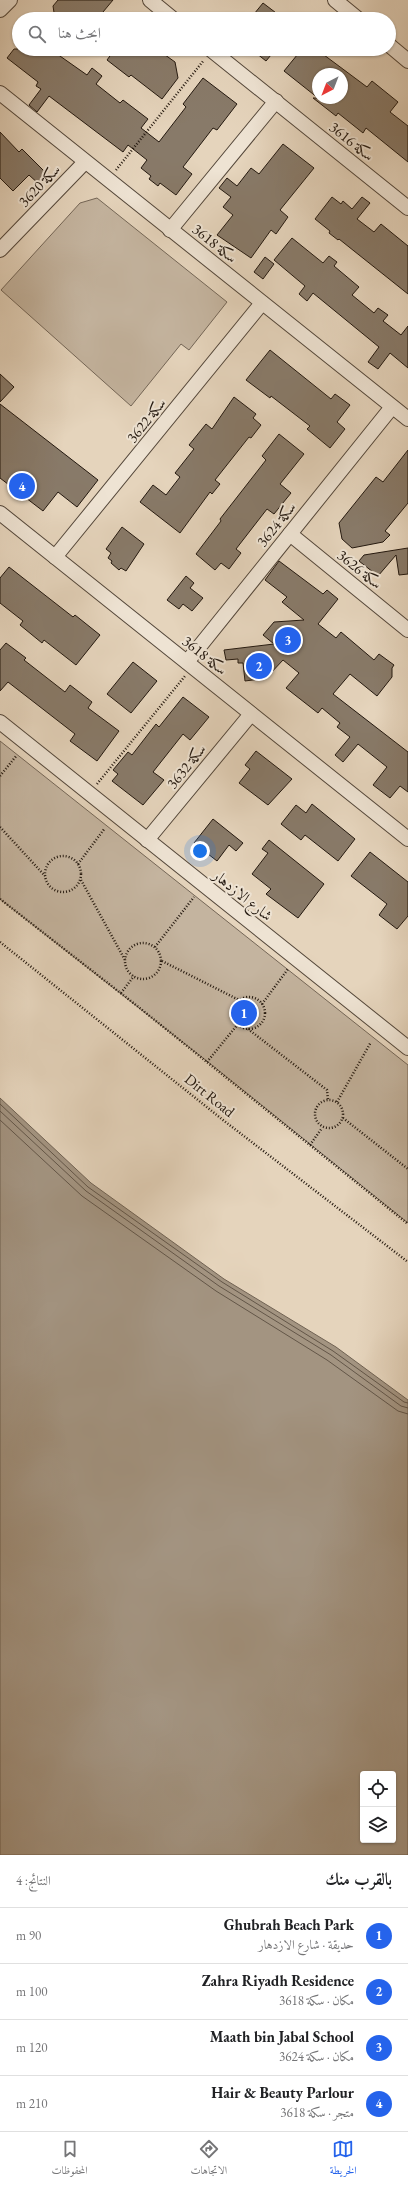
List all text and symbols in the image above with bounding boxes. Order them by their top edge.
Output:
search box [12,12,396,56]
icon: search [26,23,48,45]
text: ابحث هنا [58,23,101,42]
north arrow [312,68,348,104]
street label: سكة 3616 [326,117,378,165]
street label: سكة 3620 [14,160,64,210]
street label: سكة 3618 [189,219,241,267]
street label: سكة 3622 [122,394,170,446]
pin: 4 [9,471,35,501]
street label: سكة 3624 [252,498,300,550]
street label: سكة 3626 [334,545,386,593]
pin: 3 [275,625,301,655]
street label: سكة 3618 [179,631,231,679]
pin: 2 [246,651,272,681]
street label: سكة 3632 [162,740,210,792]
your location [190,841,210,861]
street label: شارع الازدهار [205,864,277,928]
pin: 1 [231,998,257,1028]
street label: Dirt Road [181,1069,239,1121]
map controls [360,1771,396,1843]
button: locate [360,1771,396,1807]
button: layers [360,1807,396,1843]
text: بالقرب منك [325,1868,392,1890]
text: النتائج: 4 [16,1872,51,1889]
text: Ghubrah Beach Park [224,1915,354,1934]
text: 90 m [16,1927,41,1944]
text: 1 [376,1927,382,1944]
text: حديقة · شارع الازدهار [258,1936,354,1953]
text: Zahra Riyadh Residence [202,1971,354,1990]
text: 100 m [16,1983,47,2000]
text: 2 [376,1983,382,2000]
text: مكان · سكة 3618 [279,1992,354,2009]
text: Maath bin Jabal School [210,2027,354,2046]
text: 120 m [16,2039,47,2056]
text: 3 [376,2039,382,2056]
text: مكان · سكة 3624 [279,2048,354,2065]
text: Hair & Beauty Parlour [211,2083,354,2102]
text: 210 m [16,2095,47,2112]
text: 4 [376,2095,382,2112]
text: متجر · سكة 3618 [280,2104,354,2121]
tab: المحفوظات [51,2138,88,2181]
tab: الاتجاهات [190,2138,227,2181]
tab: الخريطة [330,2138,357,2181]

